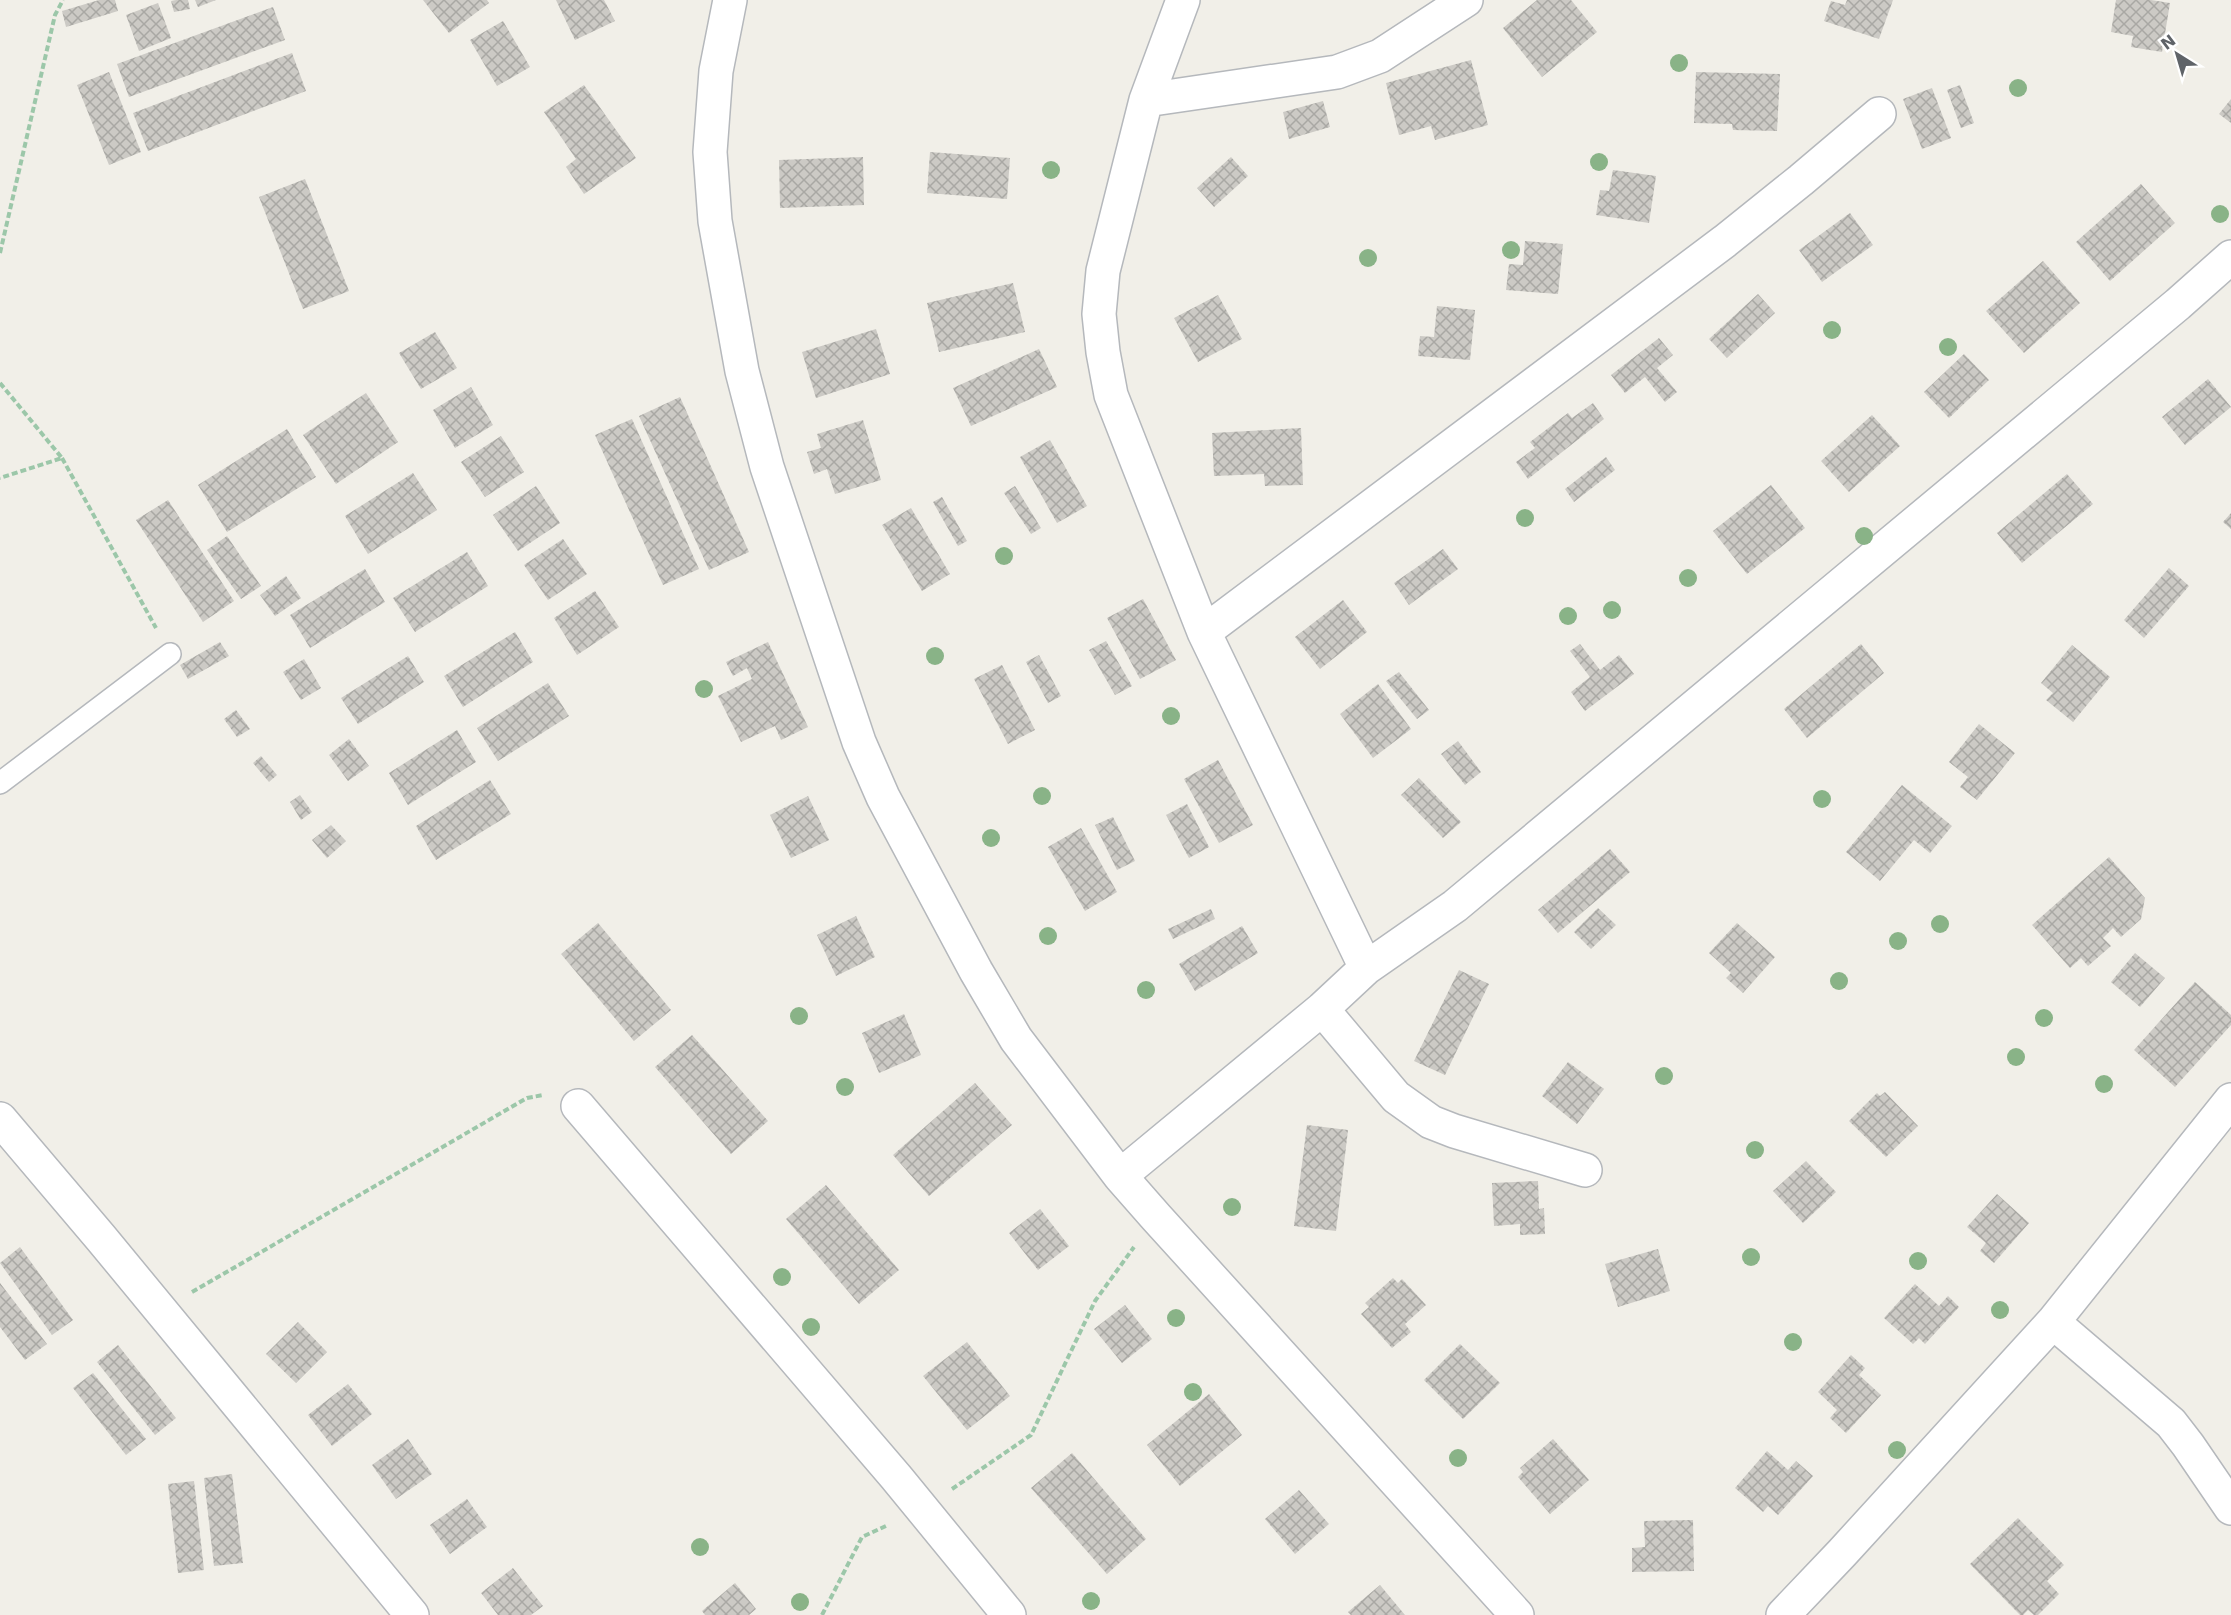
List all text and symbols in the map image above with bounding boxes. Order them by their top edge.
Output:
north arrow [2147,24,2207,84]
text: N [2157,31,2179,54]

